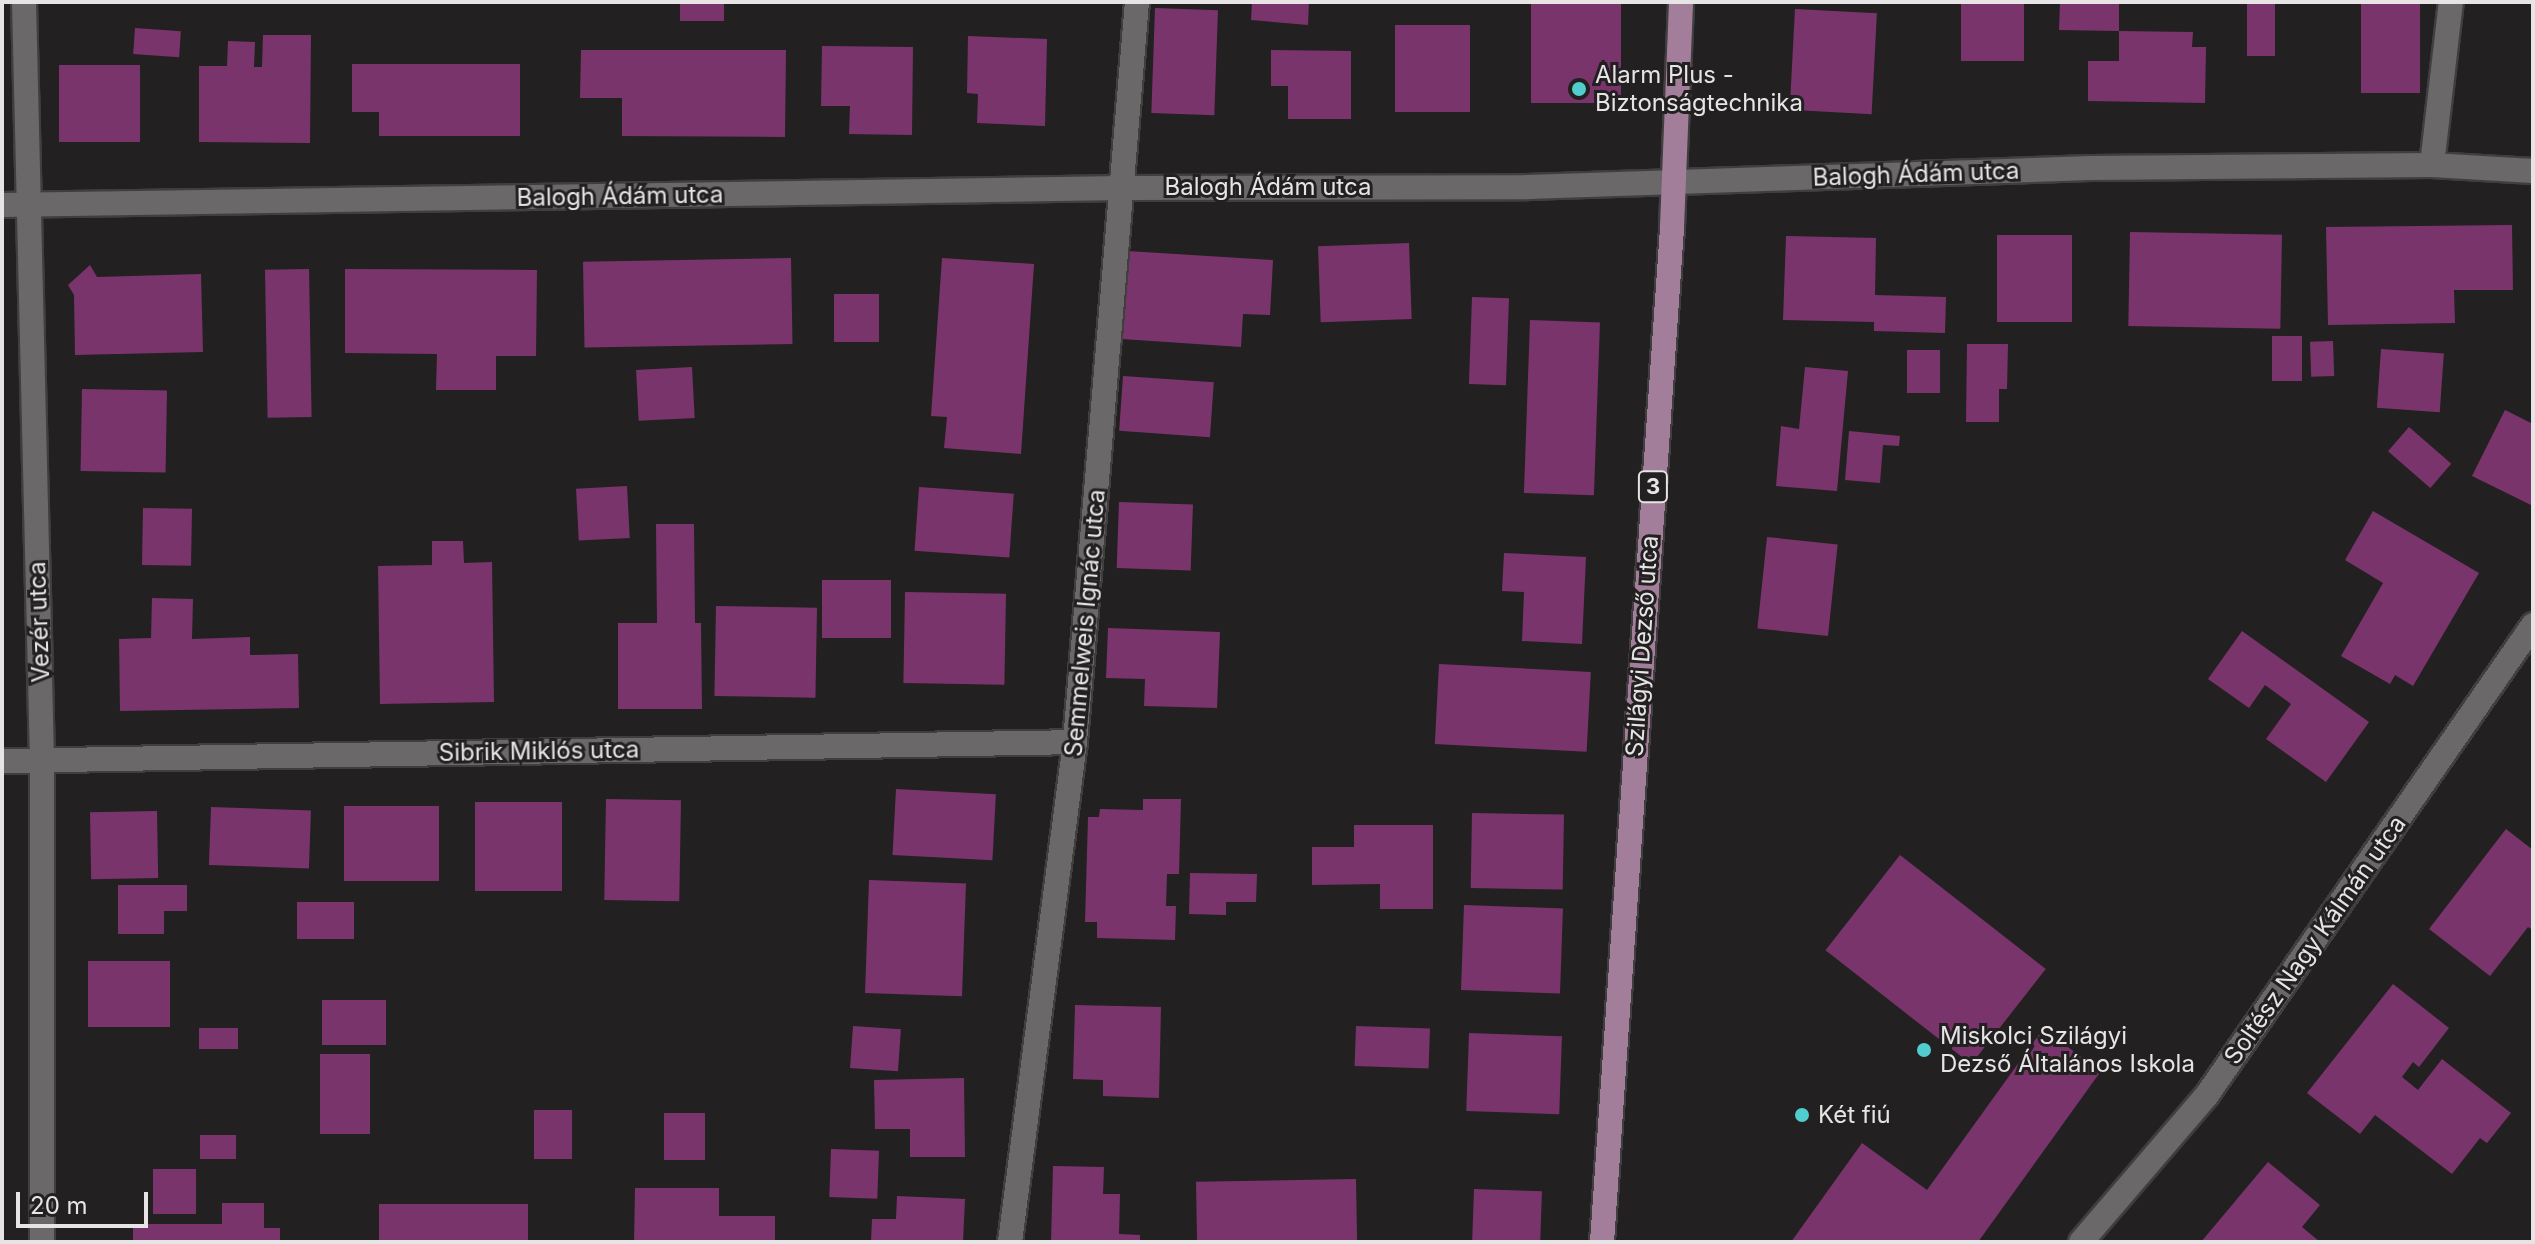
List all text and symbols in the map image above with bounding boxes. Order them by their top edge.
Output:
place label: Alarm Plus - Biztonságtechnika [1595,61,1803,117]
marker: Alarm Plus - Biztonságtechnika [1570,80,1588,98]
street label: Balogh Ádám utca [1812,156,2020,192]
street label: Balogh Ádám utca [1165,173,1371,201]
street label: Balogh Ádám utca [516,180,724,212]
road number: 3 [1637,469,1669,505]
street label: Semmelweis Ignác utca [1059,488,1111,758]
street label: Szilágyi Dezső utca [1620,534,1664,758]
street label: Vezér utca [22,561,56,683]
street label: Sibrik Miklós utca [438,735,640,767]
street label: Soltész Nagy Kálmán utca [2218,810,2412,1070]
place label: Miskolci Szilágyi Dezső Általános Iskola [1940,1022,2195,1078]
marker: Miskolci Szilágyi Dezső Általános Iskola [1915,1041,1933,1059]
place label: Két fiú [1818,1101,1891,1129]
marker: Két fiú [1793,1106,1811,1124]
scale bar [20,1176,152,1226]
text: 20 m [30,1191,88,1220]

